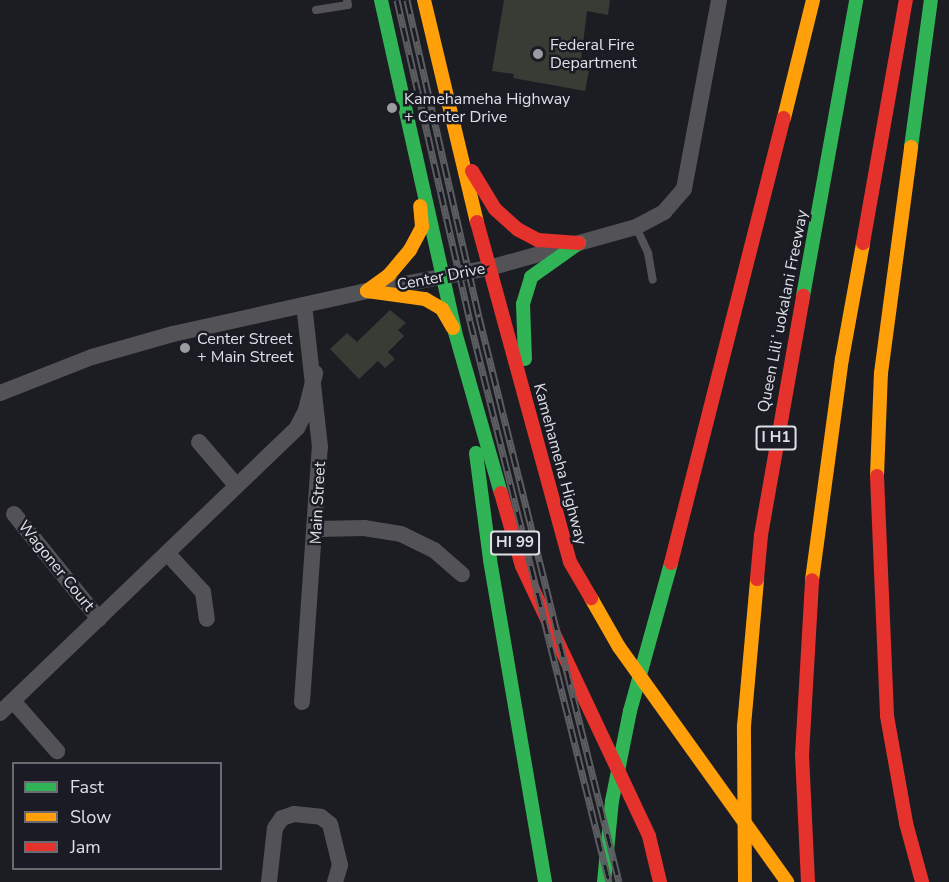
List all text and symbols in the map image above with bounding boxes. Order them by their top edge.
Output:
place label: Federal Fire Department [550,35,637,73]
marker: Federal Fire Department [531,47,545,61]
place label: Kamehameha Highway + Center Drive [404,89,570,127]
marker: Kamehameha Highway + Center Drive [385,101,399,115]
street label: Queen Liliʻuokalani Freeway [754,208,812,414]
street label: Center Drive [395,259,487,295]
place label: Center Street + Main Street [197,329,293,367]
marker: Center Street + Main Street [178,341,192,355]
street label: Kamehameha Highway [529,381,591,547]
road number: I H1 [755,426,797,450]
street label: Main Street [306,461,330,545]
street label: Wagoner Court [14,517,98,615]
road number: HI 99 [490,531,540,555]
legend [12,762,222,870]
text: Fast [70,775,104,799]
text: Slow [70,805,111,829]
text: Jam [70,835,101,859]

